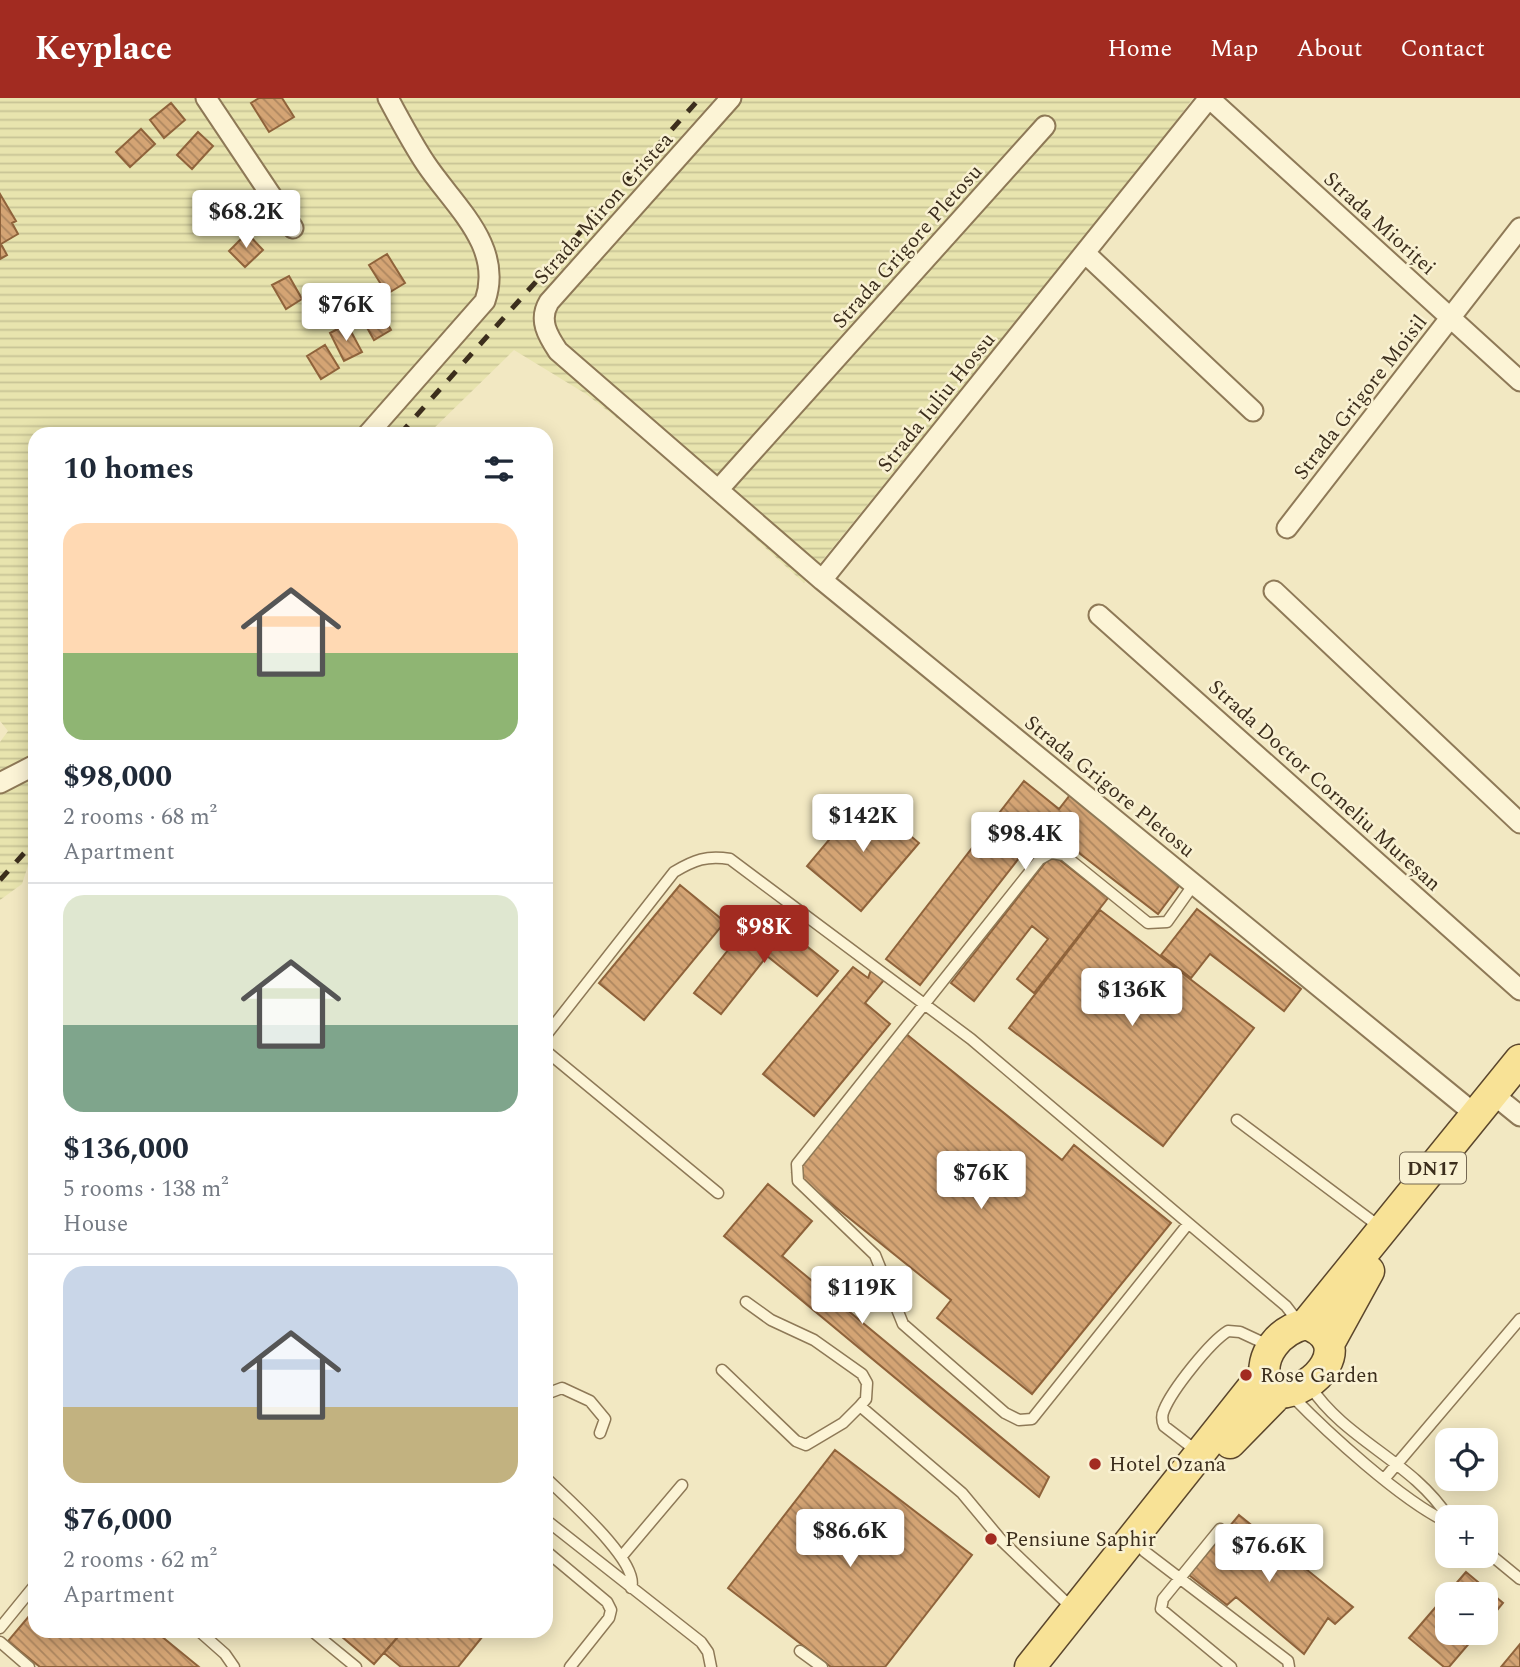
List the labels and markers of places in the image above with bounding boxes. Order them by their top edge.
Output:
pin: $68.2K [189,190,303,250]
pin: $76K [305,284,387,343]
pin: $142K [814,794,912,854]
pin: $98.4K [968,812,1082,872]
pin: $98K [723,906,805,965]
pin: $136K [1083,968,1181,1028]
pin: $76K [940,1152,1022,1211]
pin: $119K [813,1266,911,1326]
place label: Rose Garden [1260,1360,1379,1392]
marker: Rose Garden [1238,1367,1254,1383]
place label: Hotel Ozana [1109,1449,1227,1481]
marker: Hotel Ozana [1087,1456,1103,1472]
pin: $86.6K [793,1510,907,1569]
place label: Pensiune Saphir [1005,1524,1156,1556]
pin: $76.6K [1212,1524,1326,1584]
marker: Pensiune Saphir [983,1531,999,1547]

